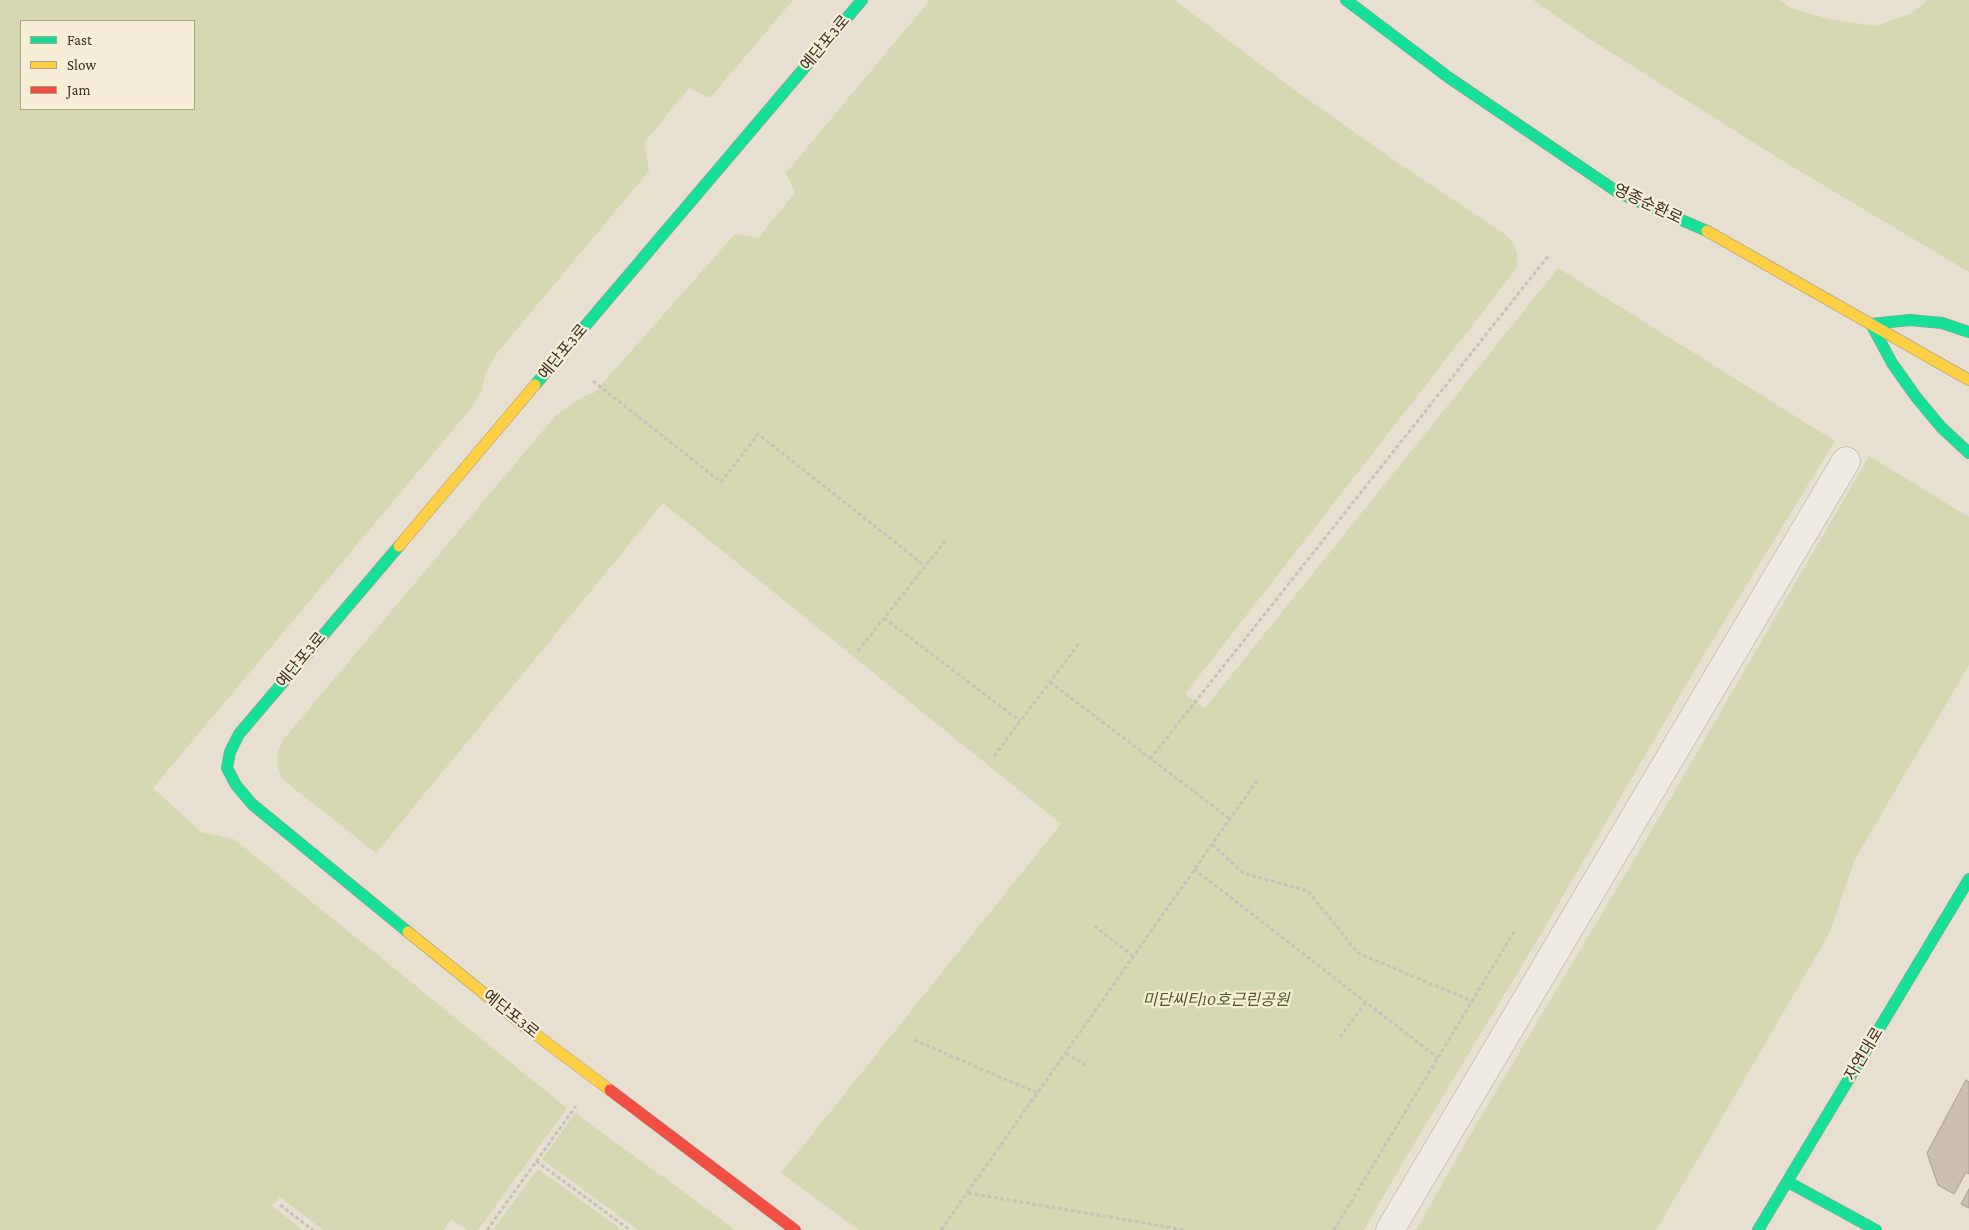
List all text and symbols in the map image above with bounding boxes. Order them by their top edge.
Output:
street label: 예단포3로 [796,11,854,75]
legend [20,20,195,110]
text: Fast [67,32,92,48]
text: Slow [67,57,96,73]
text: Jam [67,82,90,98]
street label: 영종순환로 [1611,180,1685,228]
street label: 예단포3로 [534,320,592,384]
street label: 예단포3로 [272,628,330,692]
street label: 예단포3로 [479,986,543,1042]
park label: 미단씨티10호근린공원 [1143,990,1289,1010]
street label: 자연대로 [1841,1024,1887,1084]

